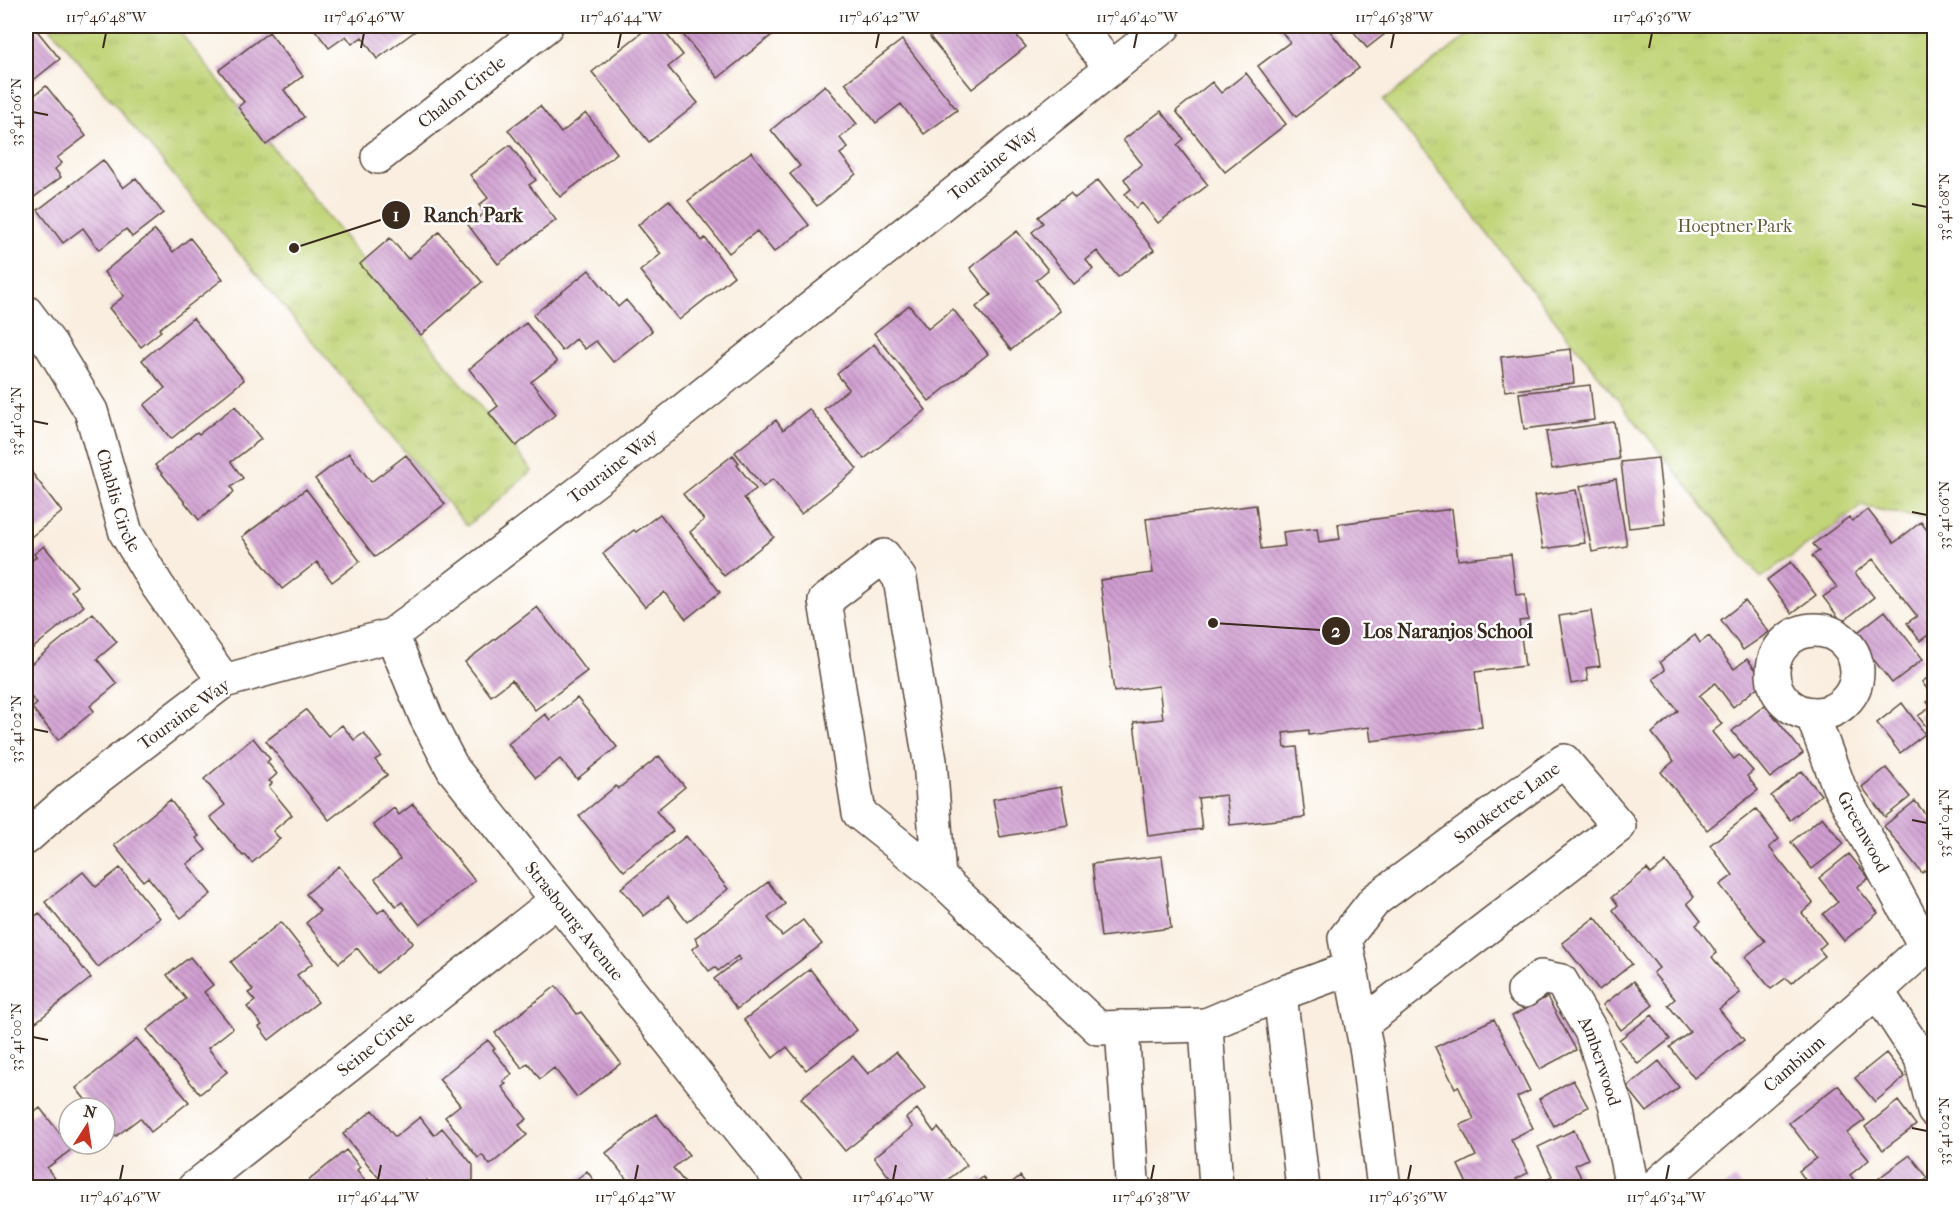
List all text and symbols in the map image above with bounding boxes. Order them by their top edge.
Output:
text: 117°46'48"W [66,8,148,26]
text: 117°46'46"W [323,8,406,26]
text: 117°46'44"W [580,8,663,26]
text: 117°46'42"W [839,8,921,26]
text: 117°46'40"W [1096,8,1179,26]
text: 117°46'38"W [1355,8,1434,26]
text: 117°46'36"W [1613,8,1692,26]
street label: Chalon Circle [414,52,510,133]
text: 33°41'06"N [7,77,25,146]
street label: Touraine Way [944,121,1043,205]
text: 33°41'08"N [1935,172,1953,241]
callout: Ranch Park [381,196,535,234]
text: Ranch Park [423,204,523,227]
text: 1 [393,205,399,226]
park label: Hoeptner Park [1678,216,1793,237]
text: 33°41'04"N [7,386,25,456]
street label: Touraine Way [564,424,663,508]
street label: Chablis Circle [91,447,145,556]
text: 33°41'06"N [1935,480,1953,549]
callout: Los Naranjos School [1321,612,1545,650]
text: Los Naranjos School [1363,620,1533,643]
text: 2 [1331,621,1341,642]
street label: Touraine Way [134,673,235,755]
text: 33°41'02"N [7,694,25,763]
street label: Smoketree Lane [1450,758,1564,849]
street label: Greenwood [1832,788,1893,877]
text: 33°41'04"N [1935,788,1953,858]
street label: Strasbourg Avenue [520,858,628,985]
text: 33°41'00"N [7,1002,25,1071]
street label: Seine Circle [333,1007,419,1081]
street label: Amberwood [1573,1012,1625,1109]
street label: Cambium [1759,1032,1830,1097]
north arrow [57,1096,117,1156]
text: 33°41'02"N [1935,1096,1953,1165]
text: N [82,1101,99,1123]
text: 117°46'46"W [79,1188,162,1206]
text: 117°46'44"W [337,1188,420,1206]
text: 117°46'42"W [595,1188,677,1206]
text: 117°46'40"W [852,1188,935,1206]
text: 117°46'38"W [1112,1188,1191,1206]
text: 117°46'36"W [1369,1188,1448,1206]
text: 117°46'34"W [1626,1188,1707,1206]

